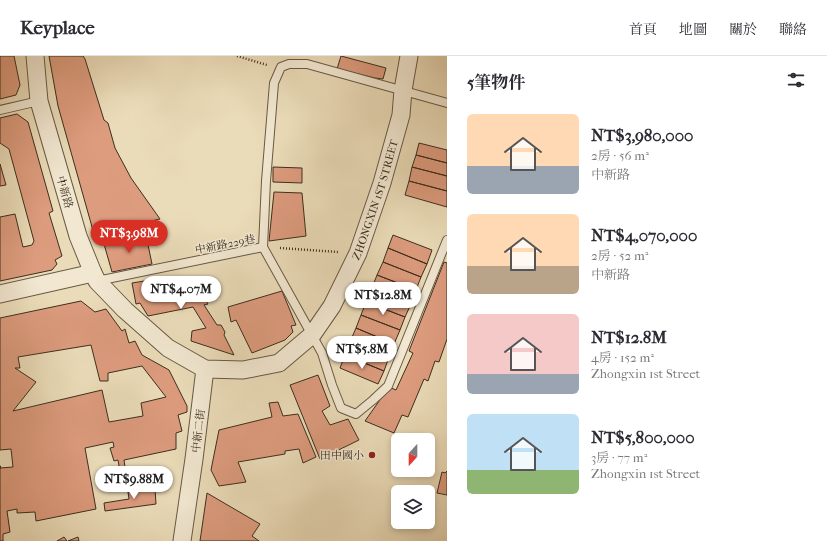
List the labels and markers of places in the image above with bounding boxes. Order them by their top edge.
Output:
pin: NT$3.98M [88,220,170,254]
pin: NT$4.07M [140,276,222,310]
pin: NT$12.8M [342,282,424,316]
pin: NT$5.8M [325,336,399,370]
place label: 田中國小 [320,449,364,462]
marker: 田中國小 [367,450,377,460]
pin: NT$9.88M [93,466,175,500]

